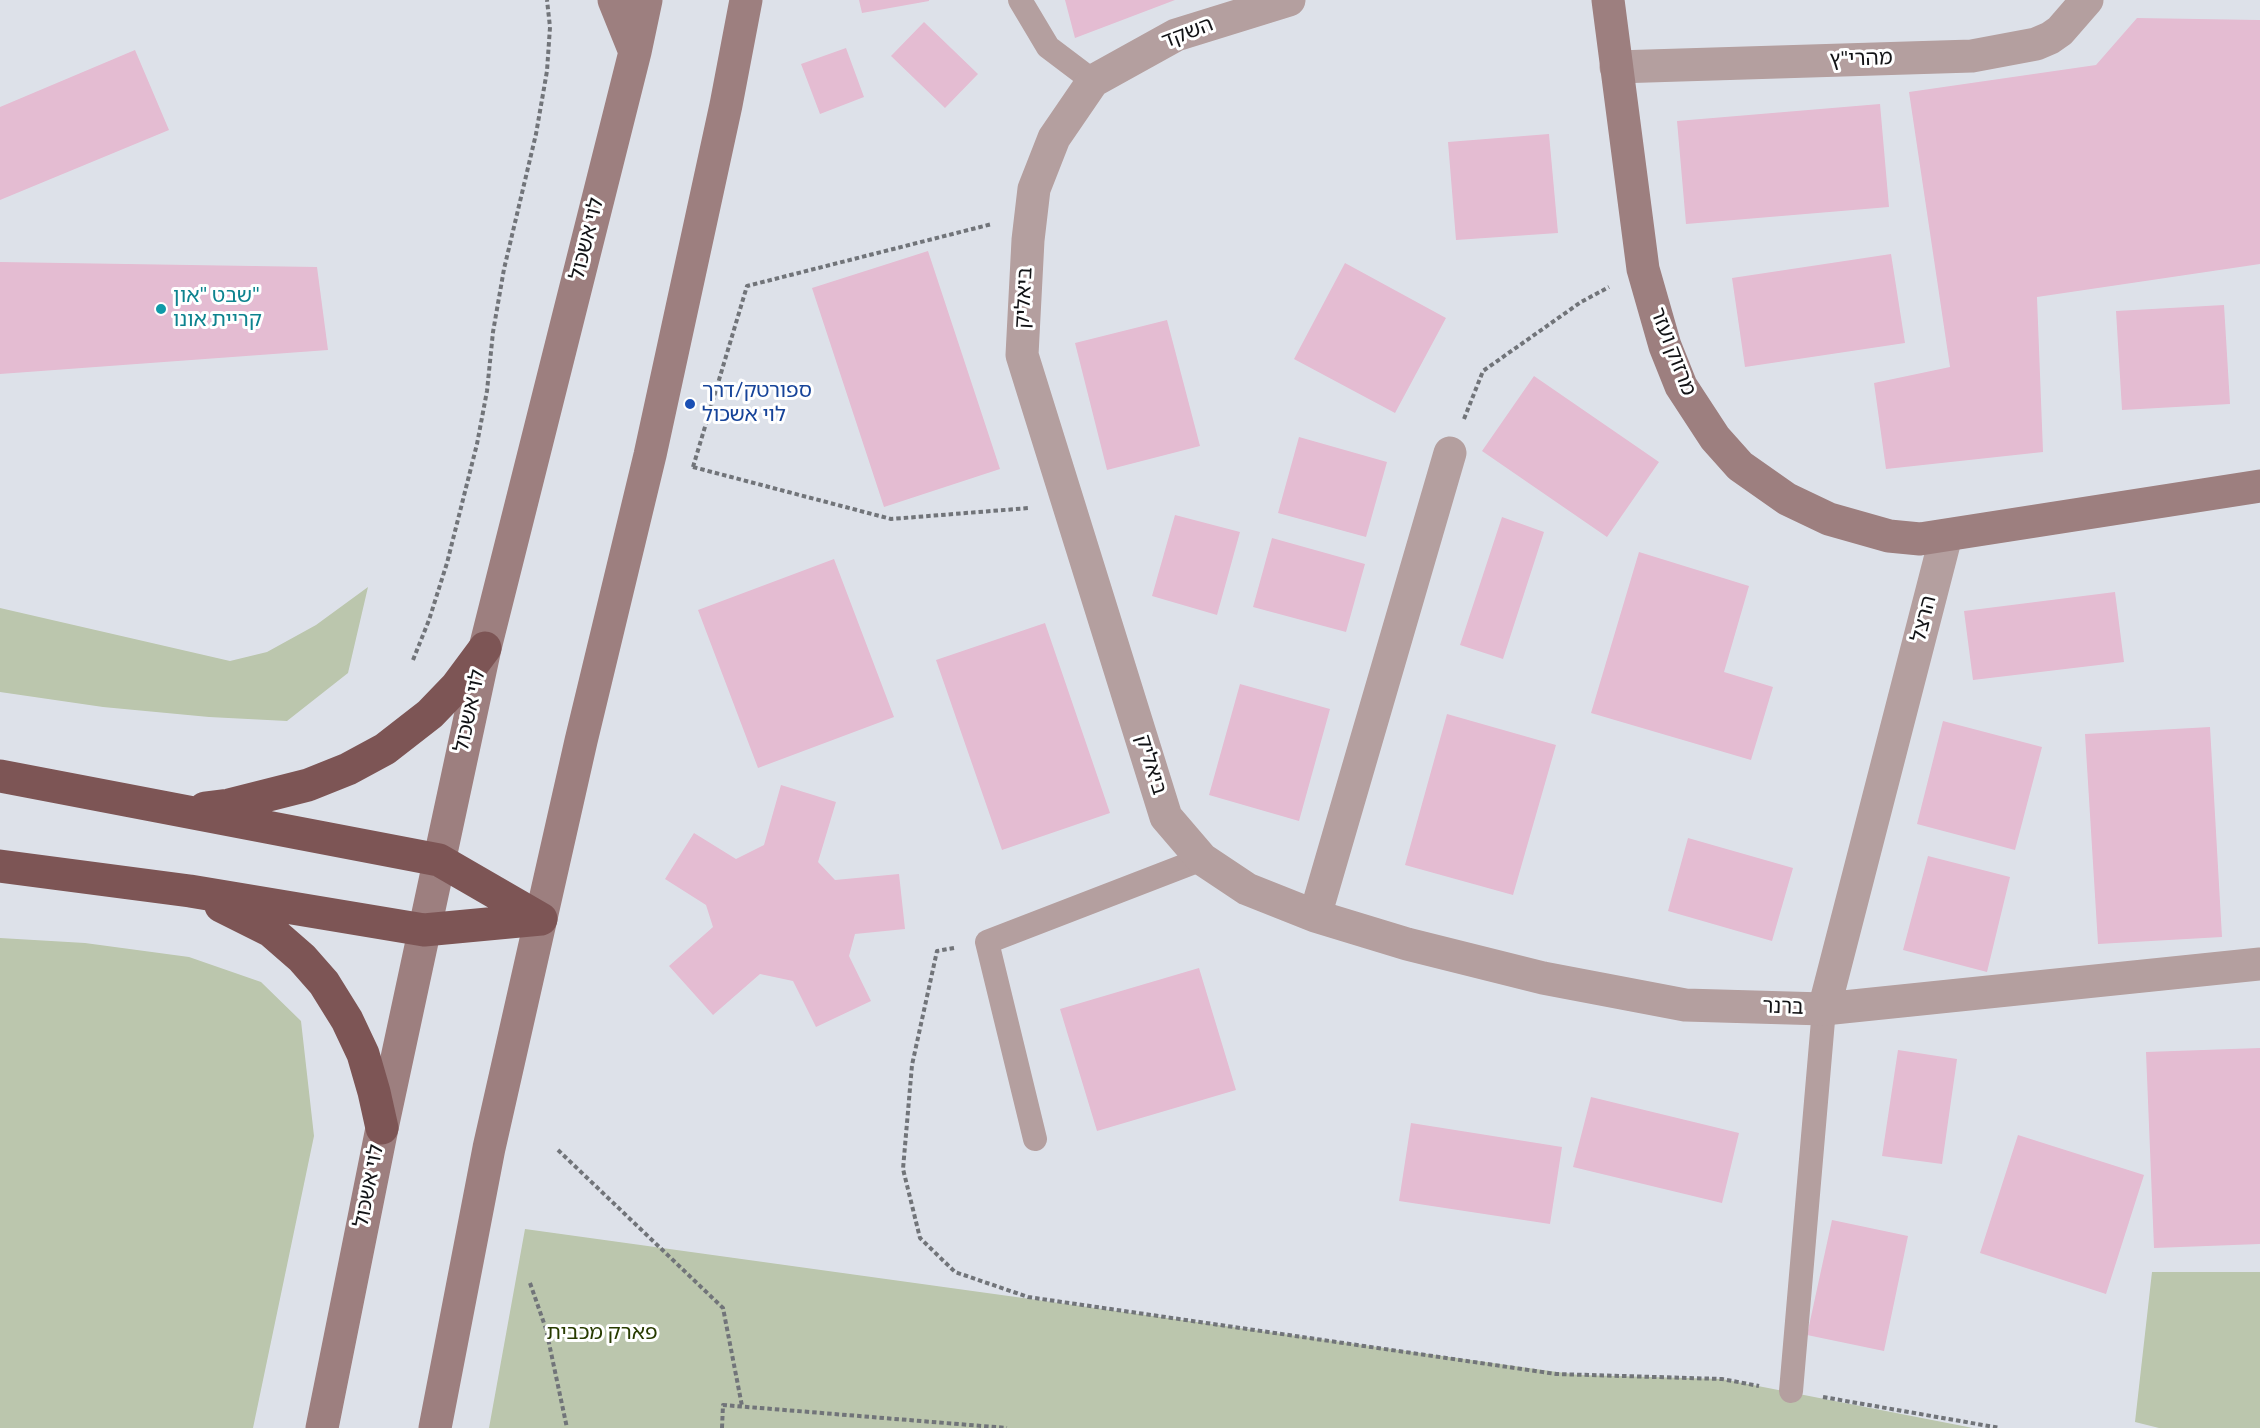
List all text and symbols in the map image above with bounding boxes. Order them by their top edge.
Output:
street label: השקד [1159,13,1217,55]
street label: מהרי"ץ [1829,46,1893,74]
street label: לוי אשכול [566,195,610,283]
street label: ביאליק [1011,267,1039,329]
place label: שבט "און" קריית אונו [173,284,262,334]
marker: שבט "און" קריית אונו [154,302,168,316]
street label: מרזוק ועזר [1644,304,1700,400]
place label: ספורטק/דרך לוי אשכול [702,379,812,429]
marker: ספורטק/דרך לוי אשכול [683,397,697,411]
street label: הרצל [1907,593,1943,645]
street label: לוי אשכול [450,667,492,755]
street label: ביאליק [1129,732,1171,798]
street label: ברנר [1762,995,1804,1021]
street label: לוי אשכול [350,1142,390,1230]
park label: פארק מכבית [546,1321,658,1347]

